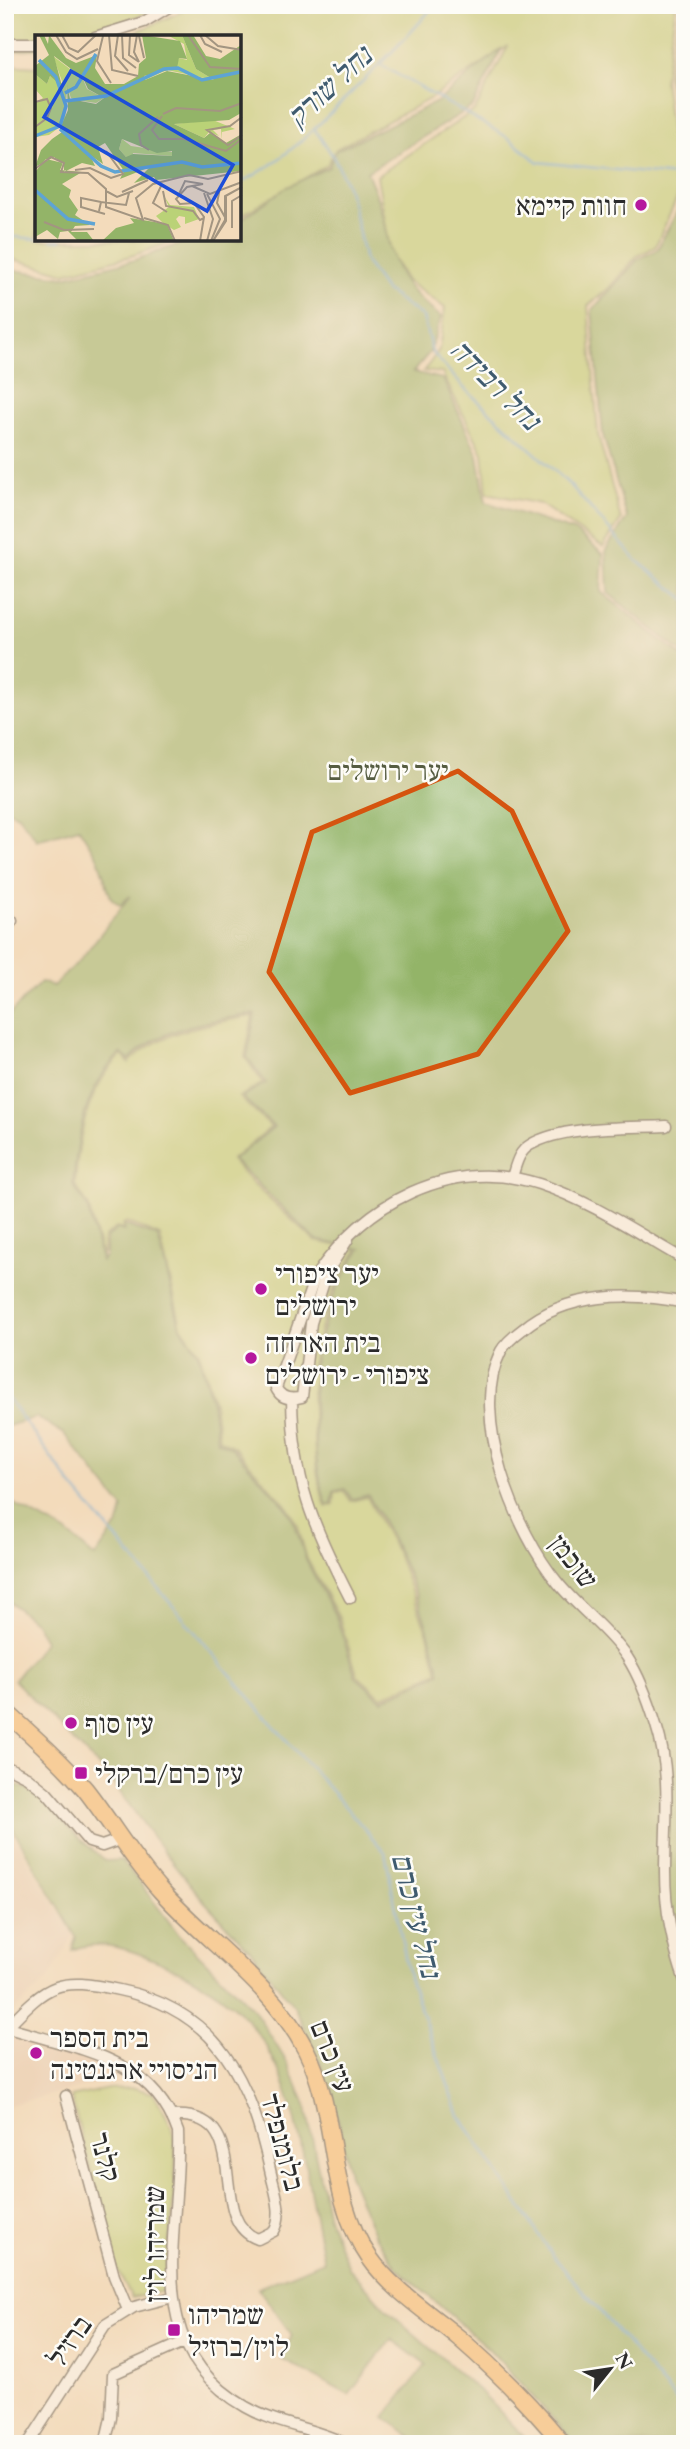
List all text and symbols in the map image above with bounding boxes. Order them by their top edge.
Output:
inset map [35,35,242,242]
water label: נחל שורק [278,35,381,135]
place label: חוות קיימא [516,187,627,223]
marker: חוות קיימא [633,197,649,213]
water label: נחל רבידה [442,330,551,439]
park label: יער ירושלים [327,752,449,788]
place label: יער ציפורי ירושלים [275,1255,379,1323]
marker: יער ציפורי ירושלים [253,1281,269,1297]
place label: בית הארחה ציפורי - ירושלים [265,1324,429,1392]
marker: בית הארחה ציפורי - ירושלים [243,1350,259,1366]
street label: שוכמן [541,1526,607,1596]
place label: עין סוף [85,1705,153,1741]
marker: עין סוף [63,1715,79,1731]
place label: עין כרם/ברקלי [95,1755,243,1791]
marker: עין כרם/ברקלי [73,1765,89,1781]
water label: נחל עין כרם [383,1849,452,1983]
street label: עין כרם [302,2015,364,2097]
place label: בית הספר הניסויי ארגנטינה [50,2019,218,2087]
marker: בית הספר הניסויי ארגנטינה [28,2045,44,2061]
street label: בלומנפלד [253,2089,313,2195]
street label: קלנר [82,2128,130,2186]
street label: שמריהו לוין [136,2186,172,2302]
place label: שמריהו לוין/ברזיל [188,2296,289,2364]
street label: ברזיל [39,2308,99,2374]
marker: שמריהו לוין/ברזיל [166,2322,182,2338]
north arrow [574,2334,644,2404]
text: N [610,2348,639,2374]

